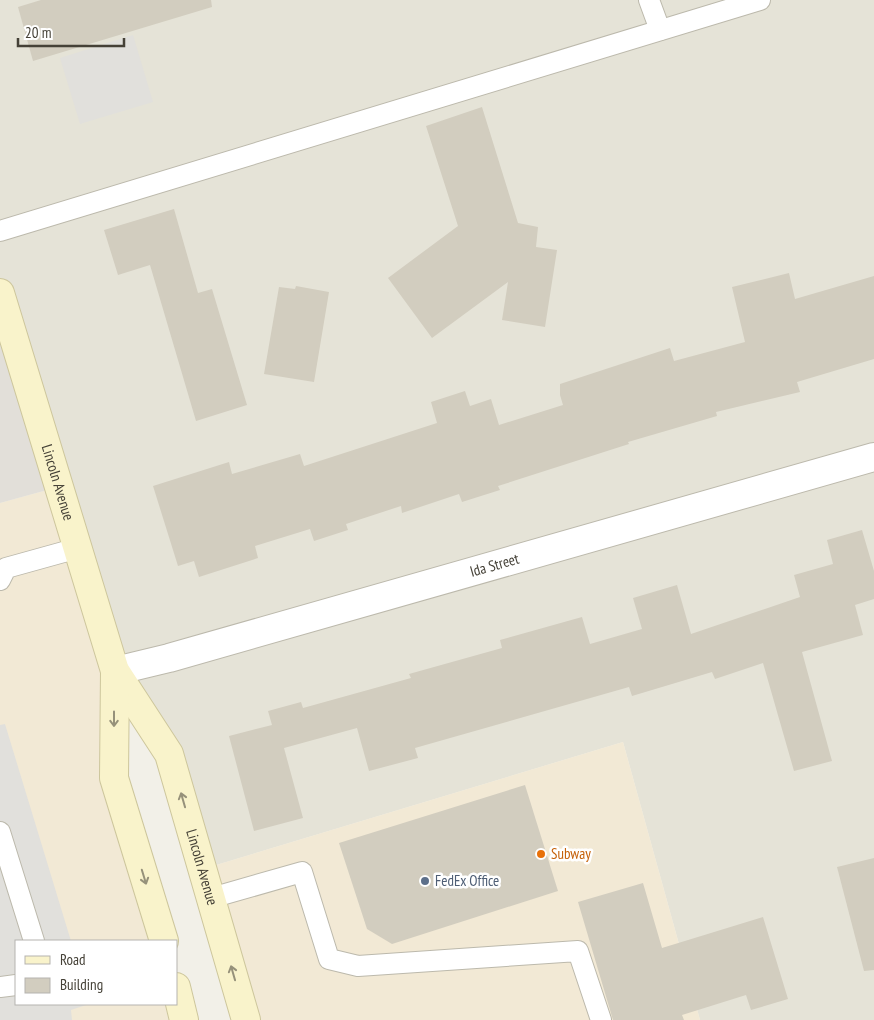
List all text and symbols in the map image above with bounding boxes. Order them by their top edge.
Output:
scale bar [18,15,124,47]
text: 20 m [25,23,51,42]
street label: Lincoln Avenue [38,442,79,523]
street label: Ida Street [468,549,521,581]
one-way arrow [109,711,119,727]
one-way arrow [177,793,187,809]
street label: Lincoln Avenue [182,827,222,907]
place label: Subway [551,844,591,863]
marker: Subway [535,848,547,860]
one-way arrow [140,869,149,885]
place label: FedEx Office [435,871,499,890]
marker: FedEx Office [419,875,431,887]
legend [15,940,178,1005]
text: Road [60,950,86,969]
one-way arrow [227,966,237,982]
text: Building [60,975,103,994]

